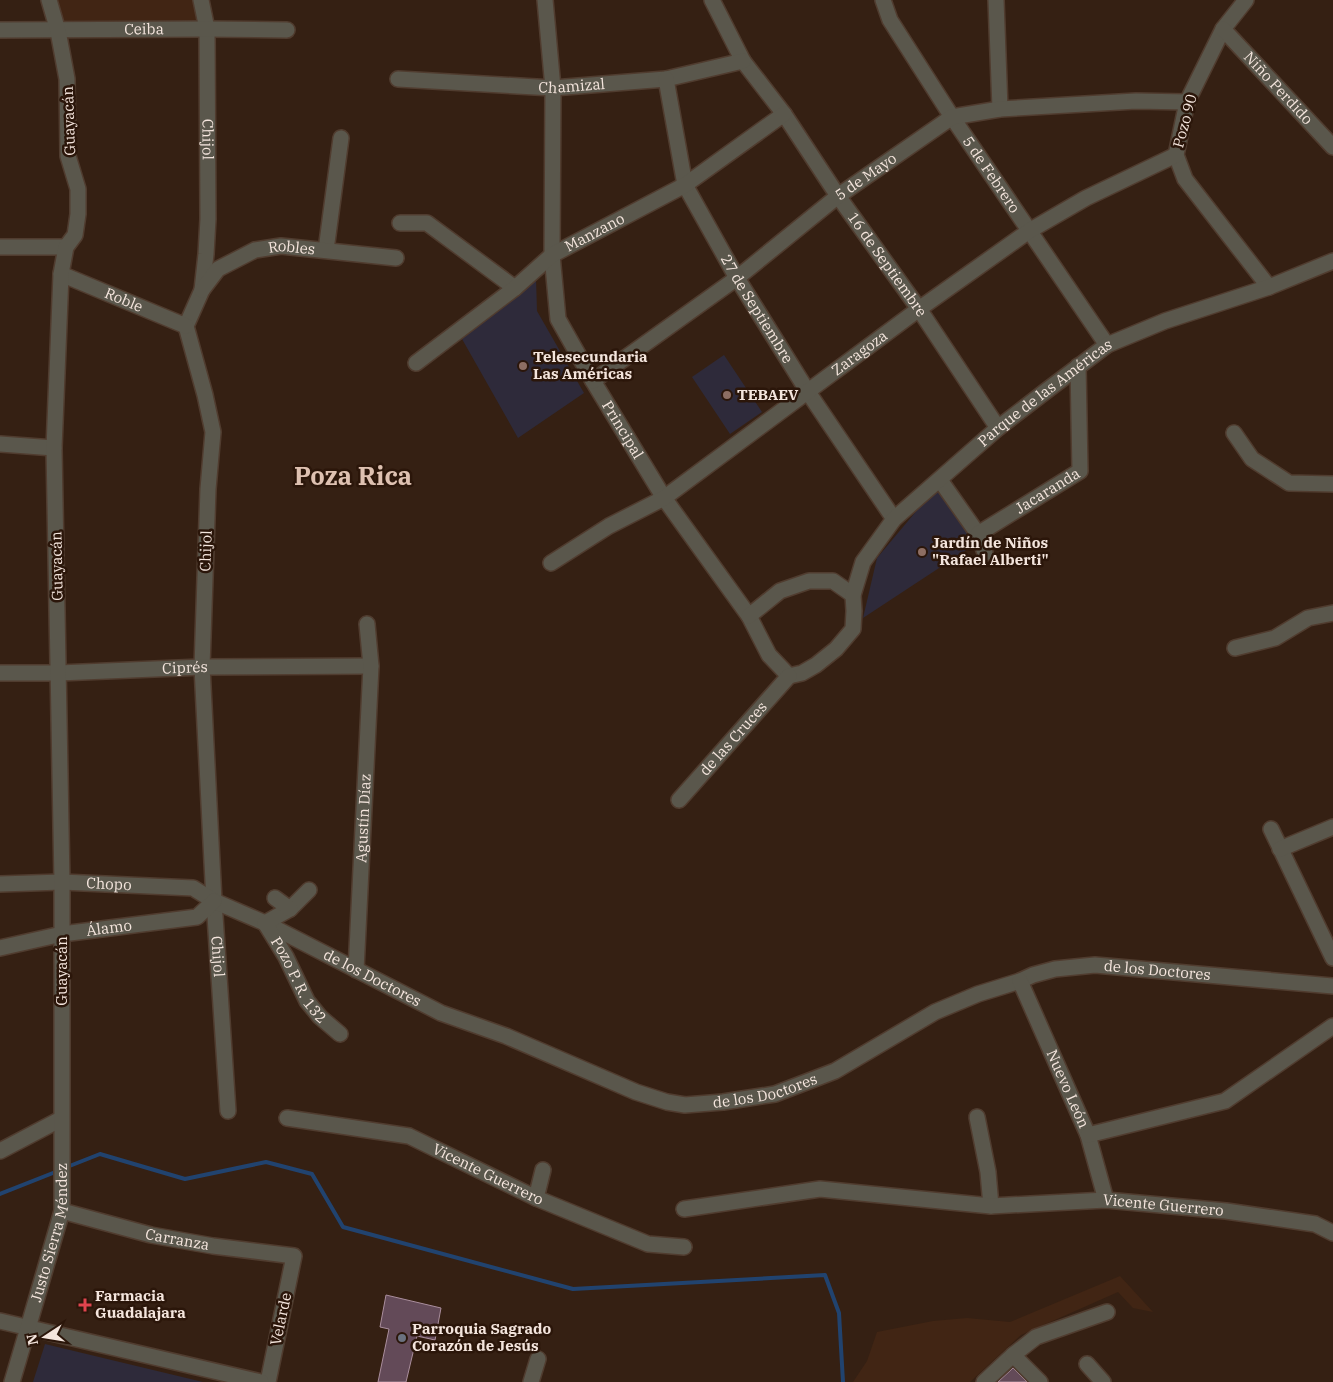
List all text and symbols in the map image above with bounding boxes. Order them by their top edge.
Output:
street label: Ceiba [124,19,164,38]
street label: Niño Perdido [1240,47,1317,128]
street label: Chamizal [538,74,606,97]
street label: Guayacán [58,85,79,156]
street label: Pozo 90 [1168,92,1201,150]
street label: Chijol [198,119,218,160]
street label: 5 de Febrero [959,132,1024,216]
street label: 5 de Mayo [831,148,900,204]
street label: 16 de Septiembre [844,208,931,320]
street label: Manzano [561,209,628,256]
street label: Robles [267,236,316,259]
street label: 27 de Septiembre [717,251,798,367]
street label: Roble [102,283,146,316]
street label: Zaragoza [828,326,891,380]
street label: Parque de las Américas [974,334,1115,450]
place label: Telesecundaria Las Américas [533,347,648,383]
marker: Telesecundaria Las Américas [517,360,529,372]
place label: TEBAEV [737,385,799,404]
marker: TEBAEV [721,389,733,401]
street label: Principal [598,397,648,462]
district label: Poza Rica [294,459,412,492]
street label: Jacaranda [1012,463,1083,518]
street label: Chijol [195,530,216,572]
street label: Guayacán [46,531,67,601]
place label: Jardín de Niños "Rafael Alberti" [932,533,1049,569]
marker: Jardín de Niños "Rafael Alberti" [916,546,928,558]
street label: Ciprés [162,657,208,678]
street label: de las Cruces [695,697,771,779]
street label: Agustín Díaz [351,773,375,863]
street label: Chopo [86,873,132,894]
street label: Álamo [85,915,133,940]
street label: Pozo P. R. 132 [267,933,331,1027]
street label: Chijol [207,935,229,978]
street label: Guayacán [52,936,71,1006]
street label: de los Doctores [321,945,425,1010]
street label: de los Doctores [1103,956,1212,984]
street label: Nuevo León [1042,1047,1094,1131]
street label: de los Doctores [712,1069,820,1112]
street label: Vicente Guerrero [429,1139,546,1209]
street label: Justo Sierra Méndez [26,1163,72,1304]
street label: Vicente Guerrero [1102,1190,1225,1220]
street label: Carranza [143,1224,211,1254]
place label: Farmacia Guadalajara [95,1286,186,1322]
street label: Velarde [266,1291,295,1347]
marker: Farmacia Guadalajara [79,1299,91,1311]
north arrow [20,1312,70,1362]
place label: Parroquia Sagrado Corazón de Jesús [412,1319,551,1355]
text: N [22,1332,42,1347]
marker: Parroquia Sagrado Corazón de Jesús [396,1332,408,1344]

